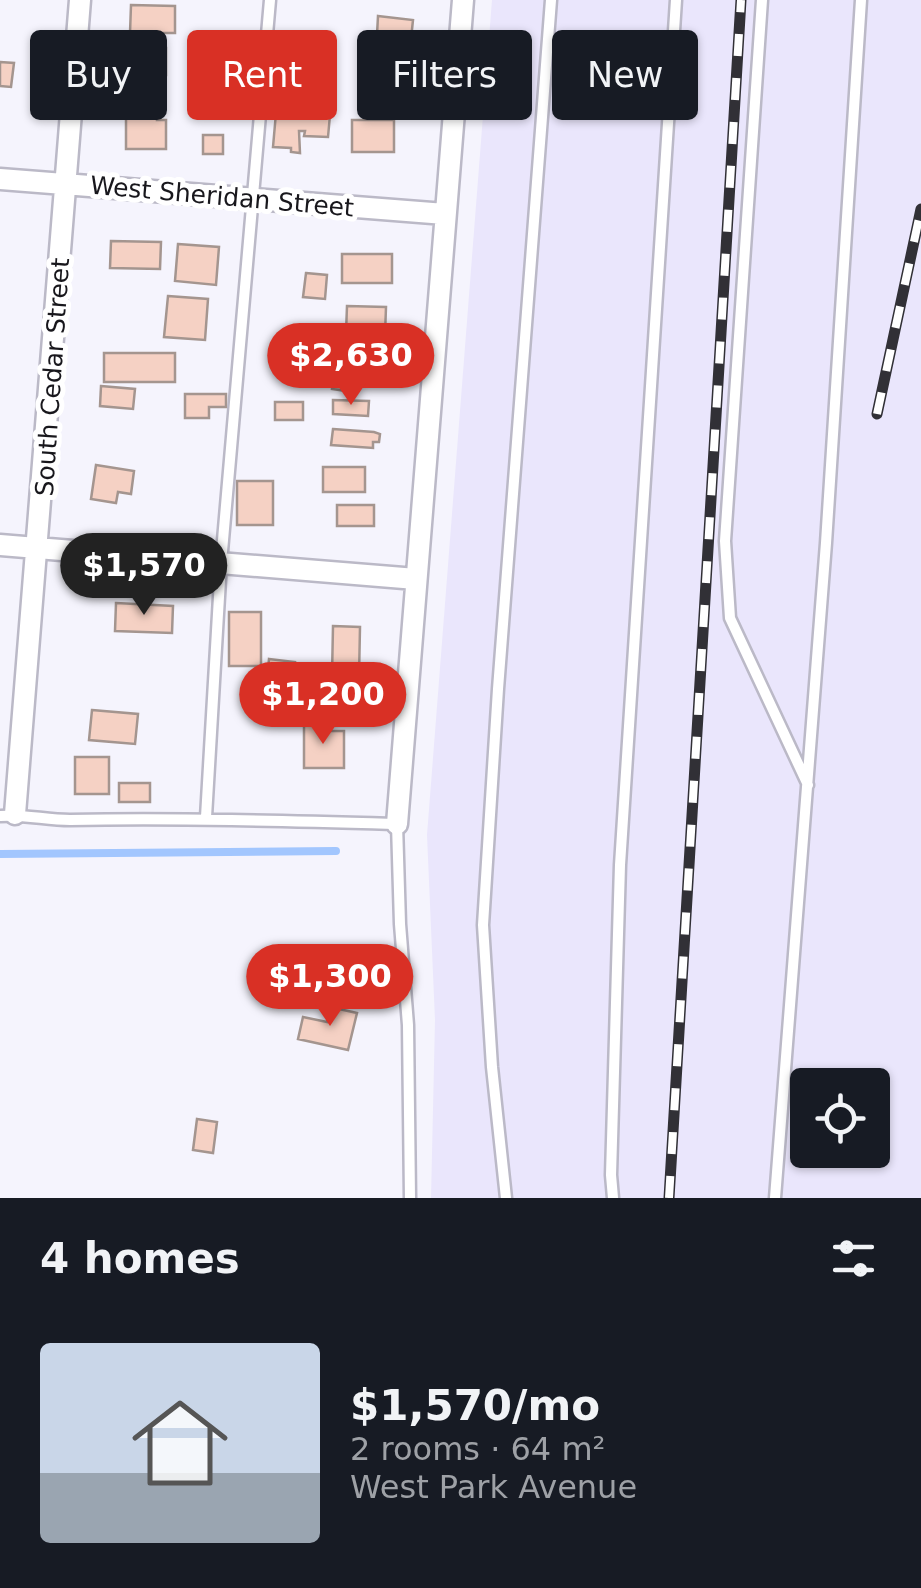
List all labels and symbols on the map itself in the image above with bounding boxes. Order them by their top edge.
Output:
street label: West Sheridan Street [89,171,355,222]
street label: South Cedar Street [30,257,75,497]
pin: $2,630 [270,323,432,408]
pin: $1,570 [63,533,225,618]
pin: $1,200 [242,662,404,747]
pin: $1,300 [249,944,411,1029]

